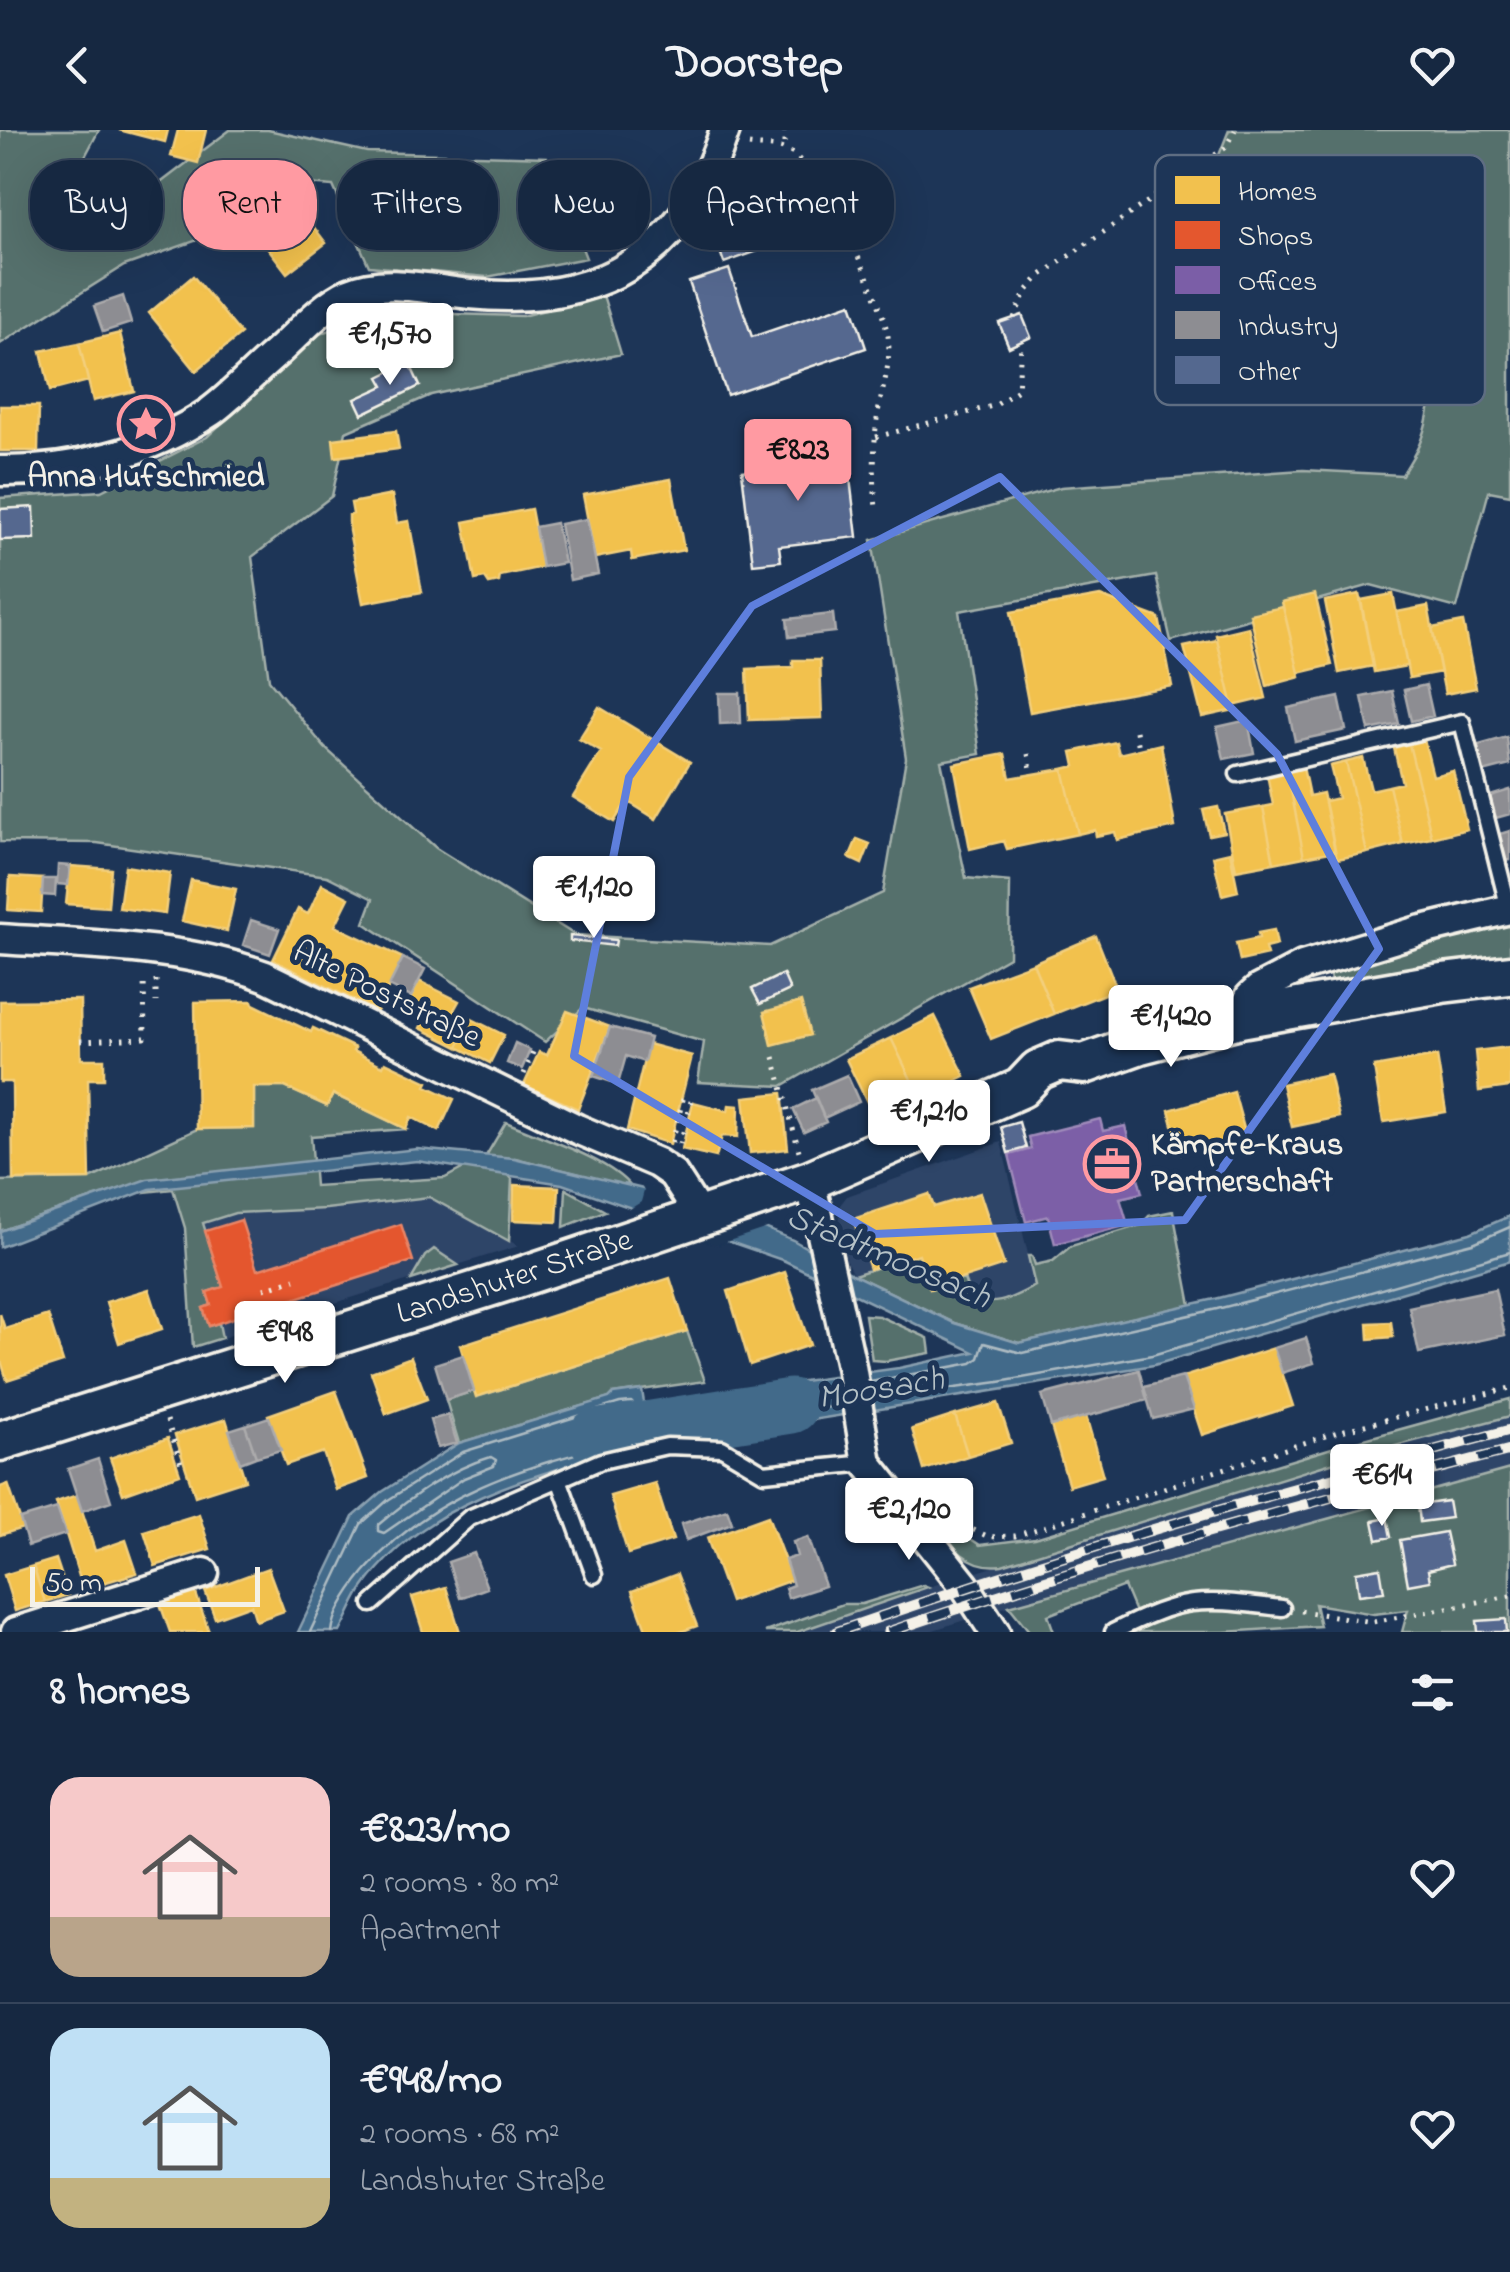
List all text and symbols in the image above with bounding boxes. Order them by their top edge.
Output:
text: Doorstep [667,32,843,98]
icon: back [50,38,105,93]
icon: heart [1405,38,1460,93]
legend [1155,155,1485,405]
chip: Buy [30,160,163,250]
chip: Rent [183,160,317,250]
chip: Filters [337,160,498,250]
chip: New [518,160,650,250]
chip: Apartment [670,160,894,250]
text: Homes [1238,173,1317,214]
text: Shops [1238,218,1313,259]
text: Offices [1238,263,1317,304]
pin: €1,570 [309,303,471,388]
text: Industry [1238,308,1338,349]
text: €1,570 [348,312,432,359]
text: Other [1238,353,1301,394]
place icon: Anna Hufschmied [116,394,176,454]
pin: €823 [739,419,857,504]
text: €823 [766,428,830,475]
place label: Anna Hufschmied [28,455,264,502]
pin: €1,120 [513,856,675,941]
text: €1,120 [555,865,633,912]
street label: Alte Poststraße [284,930,488,1062]
pin: €1,420 [1090,985,1252,1070]
text: €1,420 [1131,994,1211,1041]
pin: €1,210 [848,1080,1010,1165]
text: €1,210 [890,1089,968,1136]
place label: Kämpfe-Kraus Partnerschaft [1151,1123,1343,1207]
office icon: Kämpfe-Kraus Partnerschaft [1082,1134,1142,1194]
water label: Stadtmoosach [778,1192,999,1324]
street label: Landshuter Straße [391,1217,639,1338]
pin: €948 [226,1301,344,1386]
text: €948 [256,1310,314,1357]
water label: Moosach [815,1355,949,1425]
pin: €614 [1323,1444,1441,1529]
text: €614 [1352,1453,1412,1500]
pin: €2,120 [828,1478,990,1563]
text: €2,120 [867,1487,951,1534]
scale bar [30,1562,260,1606]
text: 50 m [45,1564,102,1605]
text: 8 homes [50,1662,191,1723]
icon: filters [1405,1665,1460,1720]
text: €823/mo [360,1800,511,1861]
icon: home [130,1817,250,1937]
icon: heart [1405,1850,1460,1905]
text: 2 rooms · 80 m² [360,1861,559,1908]
text: Apartment [360,1908,501,1955]
text: €948/mo [360,2051,502,2112]
icon: home [130,2068,250,2188]
icon: heart [1405,2101,1460,2156]
text: 2 rooms · 68 m² [360,2112,559,2159]
text: Landshuter Straße [360,2159,605,2206]

